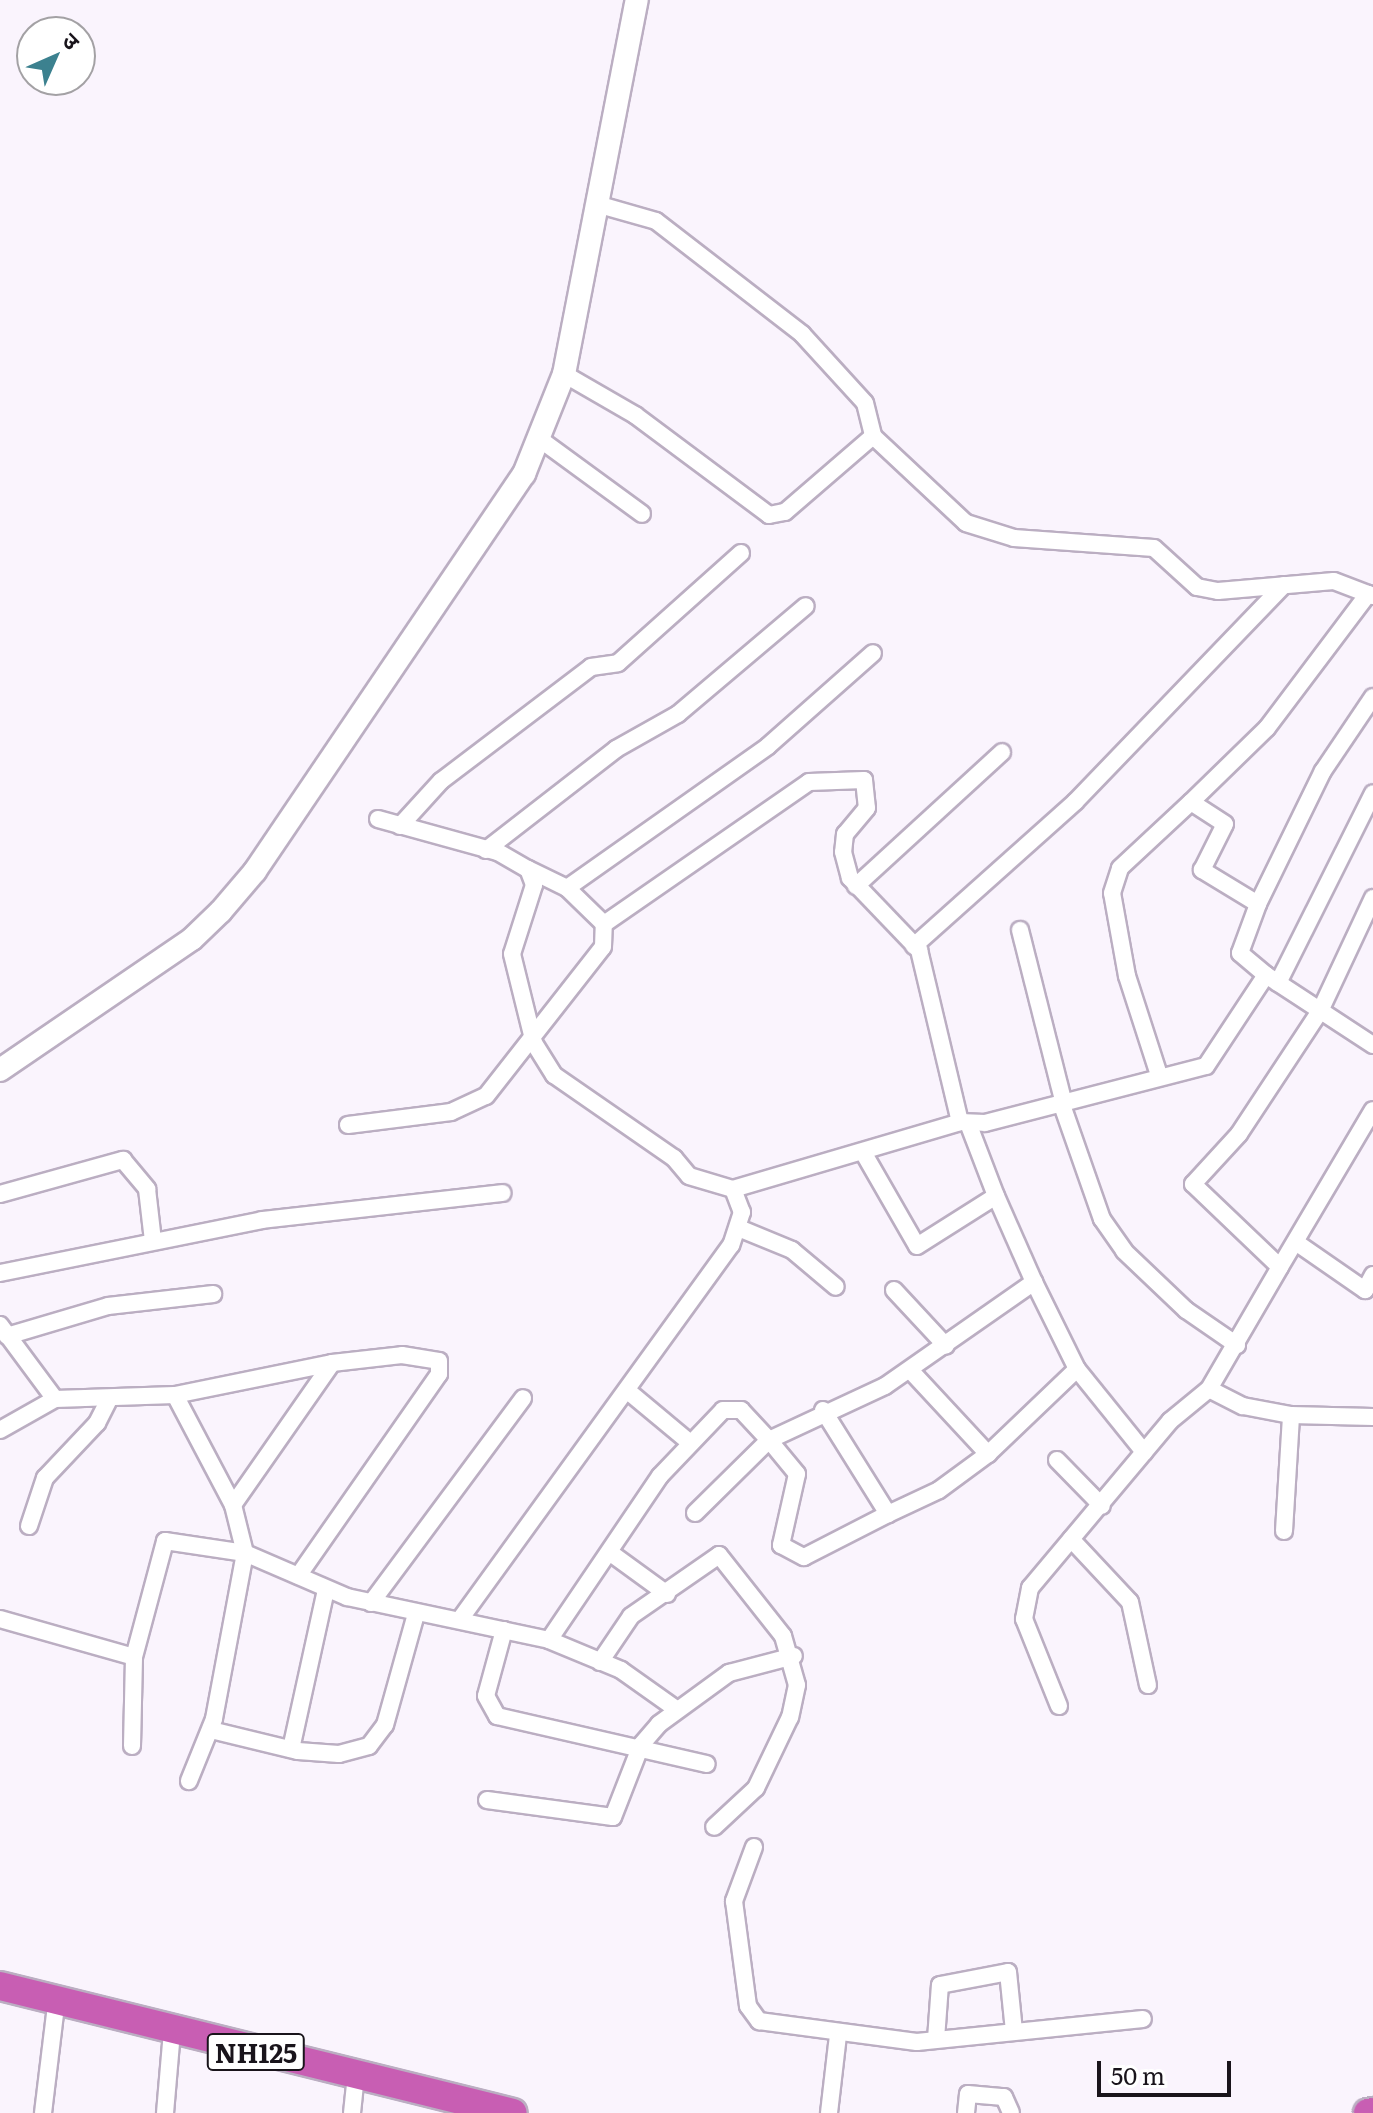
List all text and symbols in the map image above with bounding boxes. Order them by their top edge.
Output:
north arrow [16,16,96,96]
text: उ [56,24,88,56]
road number: NH125 [206,2030,306,2074]
scale bar [1101,2045,1235,2095]
text: 50 m [1111,2057,1165,2092]

